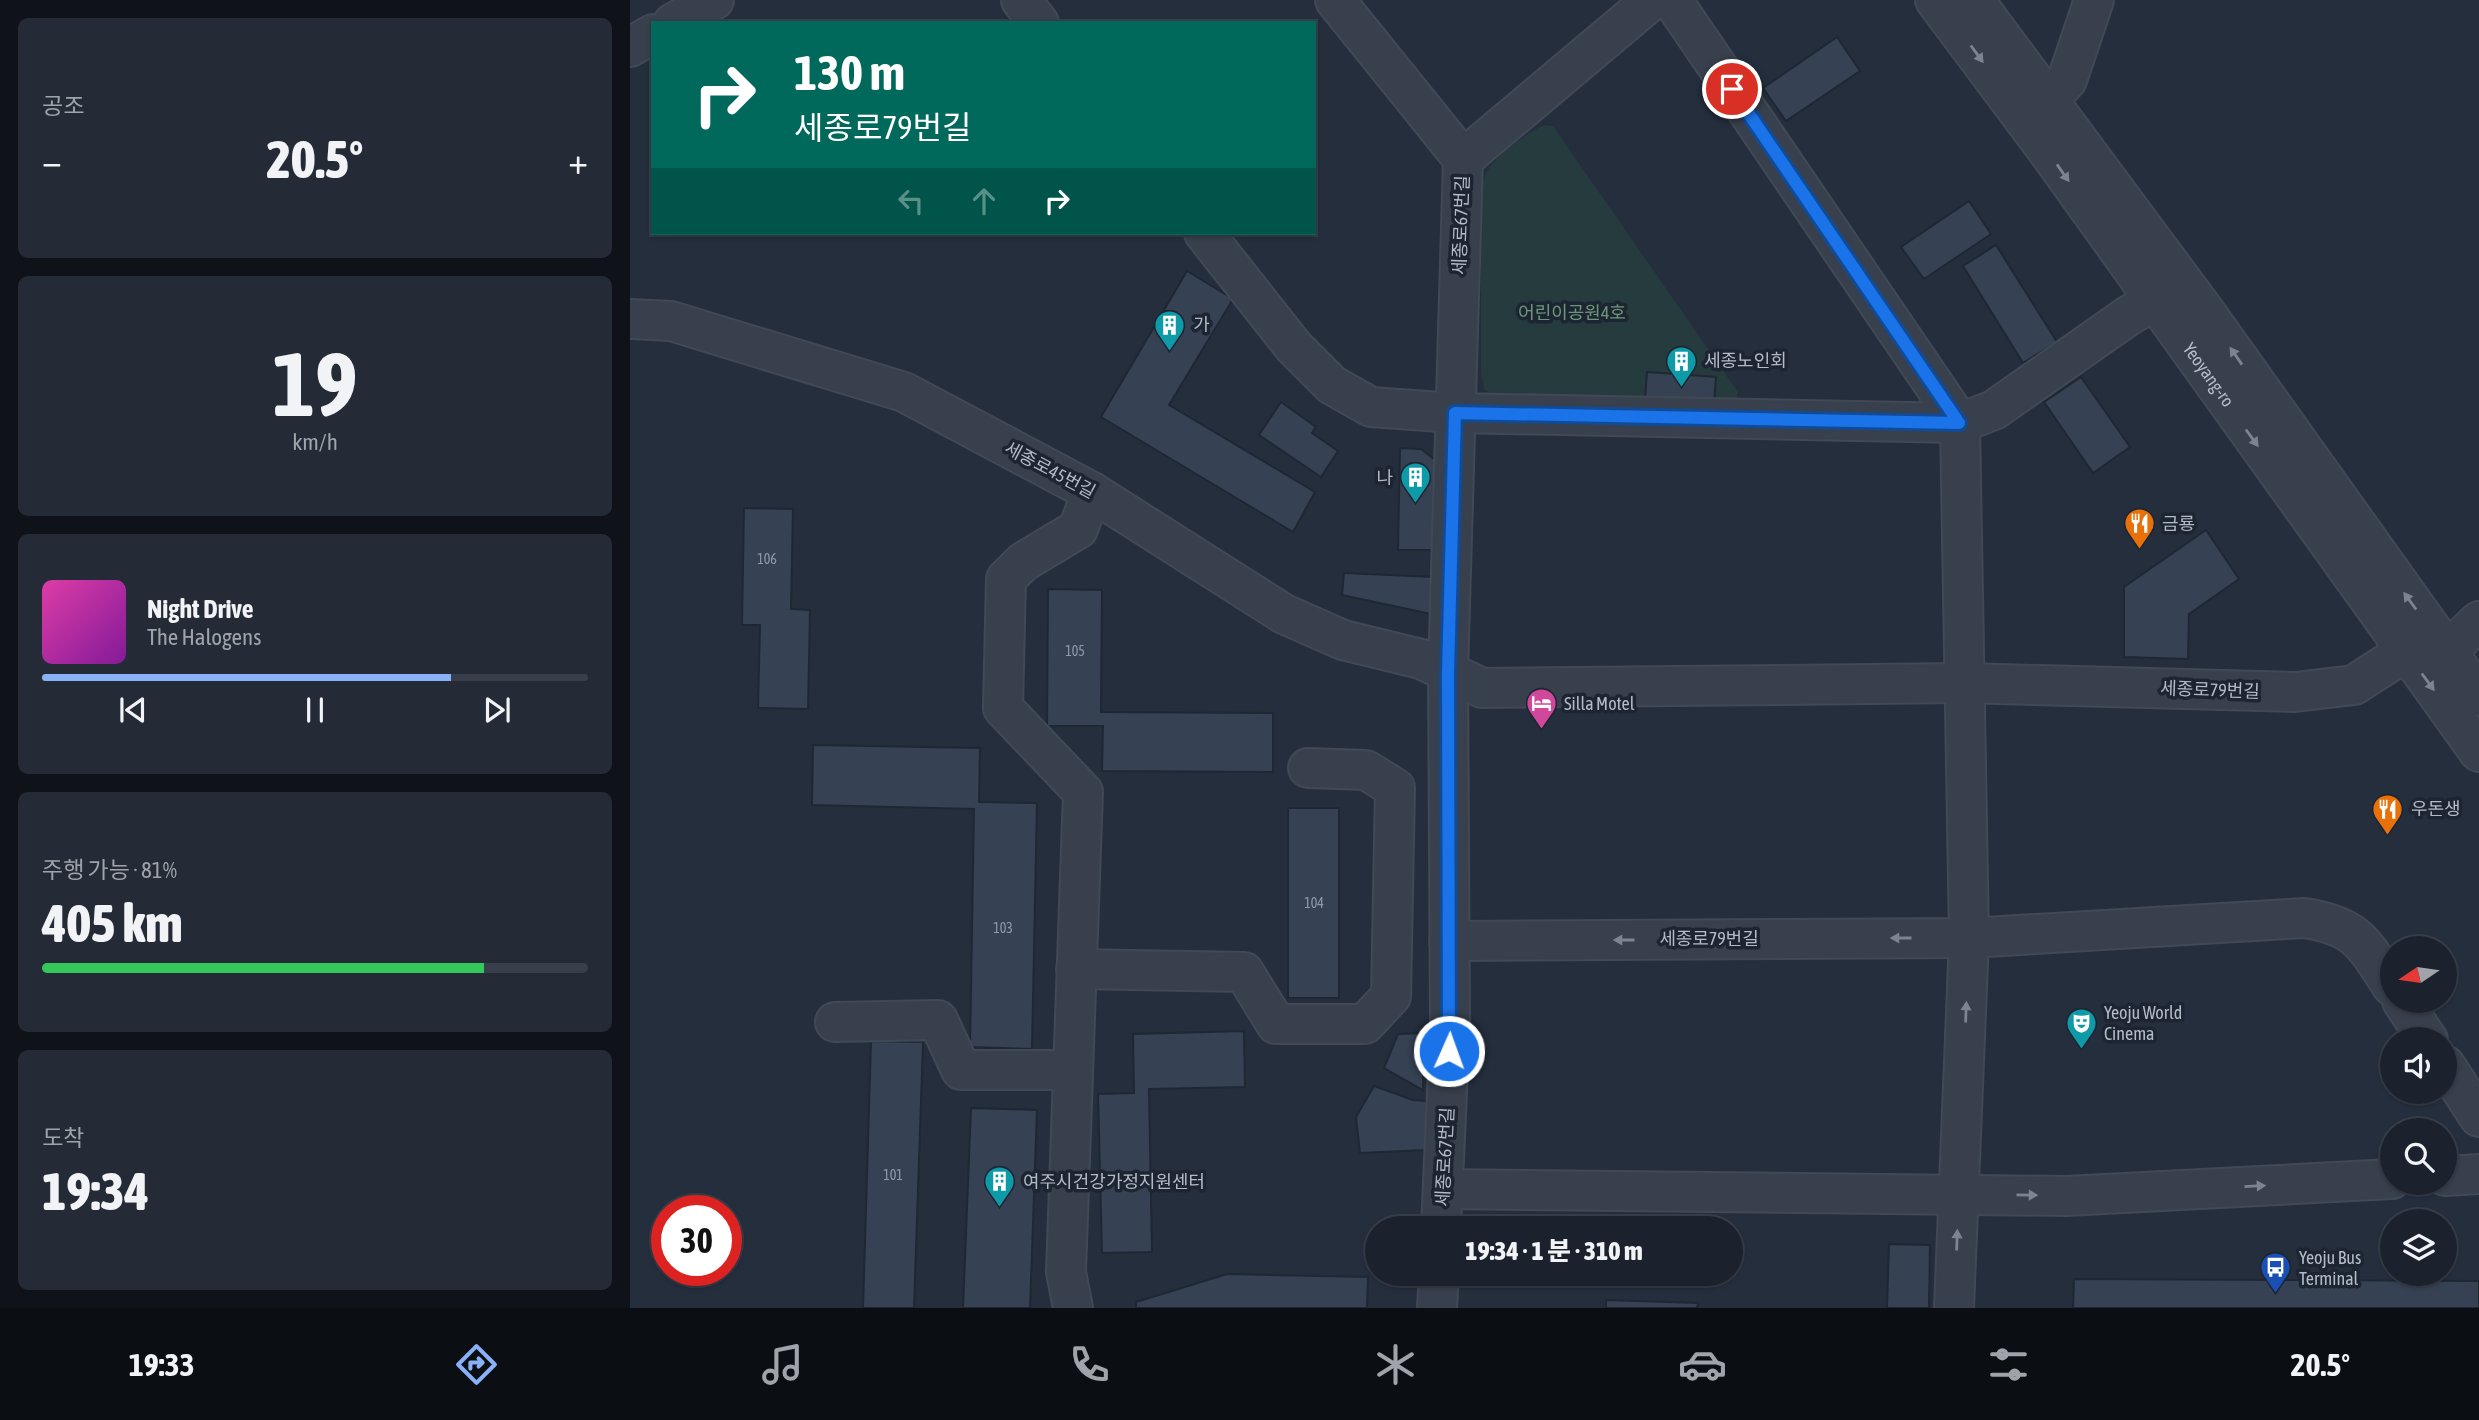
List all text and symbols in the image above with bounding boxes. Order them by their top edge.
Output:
text: 130 m [794,44,905,100]
one-way arrow [1970,45,1984,63]
icon: right [679,49,770,140]
pin [1702,59,1762,119]
icon: arrive [1713,70,1751,108]
text: 공조 [42,93,84,119]
text: 세종로79번길 [794,109,971,146]
text: 20.5° [267,129,363,189]
text: − [42,139,62,182]
text: + [568,139,588,182]
one-way arrow [2056,164,2070,182]
street label: 세종로67번길 [1448,175,1473,275]
icon: left [892,182,930,220]
icon: ahead [965,182,1003,220]
icon: right [1038,182,1076,220]
park label: 어린이공원4호 [1518,302,1626,323]
building icon: 가 [1153,308,1187,352]
place label: 가 [1193,314,1210,335]
text: 19 [272,331,358,435]
street label: Yeoyang-ro [2179,338,2239,411]
building icon: 세종노인회 [1664,344,1698,388]
one-way arrow [2229,347,2243,365]
place label: 세종노인회 [1704,350,1787,371]
text: km/h [292,429,338,455]
one-way arrow [2245,429,2259,447]
street label: 세종로45번길 [1001,437,1099,502]
building icon: 나 [1399,461,1433,505]
place label: 나 [1376,467,1393,488]
restaurant icon: 금룡 [2122,507,2156,551]
place label: 금룡 [2162,513,2195,534]
house number: 106 [757,551,777,567]
one-way arrow [2403,592,2417,610]
text: Night Drive [147,594,254,624]
text: The Halogens [147,624,261,650]
house number: 105 [1065,643,1085,659]
one-way arrow [2421,673,2435,692]
street label: 세종로79번길 [2160,677,2260,702]
hotel icon: Silla Motel [1524,687,1558,731]
icon: previous [114,691,152,729]
icon: pause [296,691,334,729]
icon: next [478,691,516,729]
place label: Silla Motel [1564,693,1635,714]
restaurant icon: 우돈생 [2371,792,2405,836]
place label: 우돈생 [2411,798,2461,819]
text: 주행 가능 · 81% [42,857,177,883]
text: 405 km [42,893,183,953]
house number: 104 [1304,895,1324,911]
house number: 103 [993,920,1013,936]
street label: 세종로79번길 [1659,928,1759,949]
one-way arrow [1890,932,1912,944]
one-way arrow [1613,934,1635,946]
north arrow [2380,936,2457,1013]
map controls [2380,936,2457,1286]
one-way arrow [1961,1001,1972,1023]
place label: Yeoju World Cinema [2104,1002,2182,1044]
theatre icon: Yeoju World Cinema [2064,1006,2098,1050]
position arrow [1412,1014,1486,1088]
button: sound [2380,1027,2457,1104]
street label: 세종로67번길 [1431,1107,1458,1207]
button: search [2380,1118,2457,1195]
text: 도착 [42,1125,84,1151]
text: 19:34 [42,1161,149,1221]
building icon: 여주시건강가정지원센터 [983,1165,1017,1209]
house number: 101 [883,1167,903,1183]
place label: 여주시건강가정지원센터 [1023,1171,1205,1192]
one-way arrow [2244,1180,2266,1191]
one-way arrow [2017,1189,2039,1201]
speed limit sign: 30 [651,1195,742,1286]
button: layers [2380,1209,2457,1286]
one-way arrow [1952,1229,1963,1251]
text: 19:34 · 1 분 · 310 m [1465,1236,1643,1266]
place label: Yeoju Bus Terminal [2299,1247,2361,1289]
bus stop icon: Yeoju Bus Terminal [2259,1251,2293,1295]
icon: directions [452,1340,501,1389]
icon: music [758,1340,807,1389]
icon: phone [1065,1340,1114,1389]
icon: climate [1371,1340,1420,1389]
icon: car [1678,1340,1727,1389]
icon: filters [1984,1340,2033,1389]
text: 19:33 [129,1346,195,1383]
text: 20.5° [2291,1346,2350,1383]

